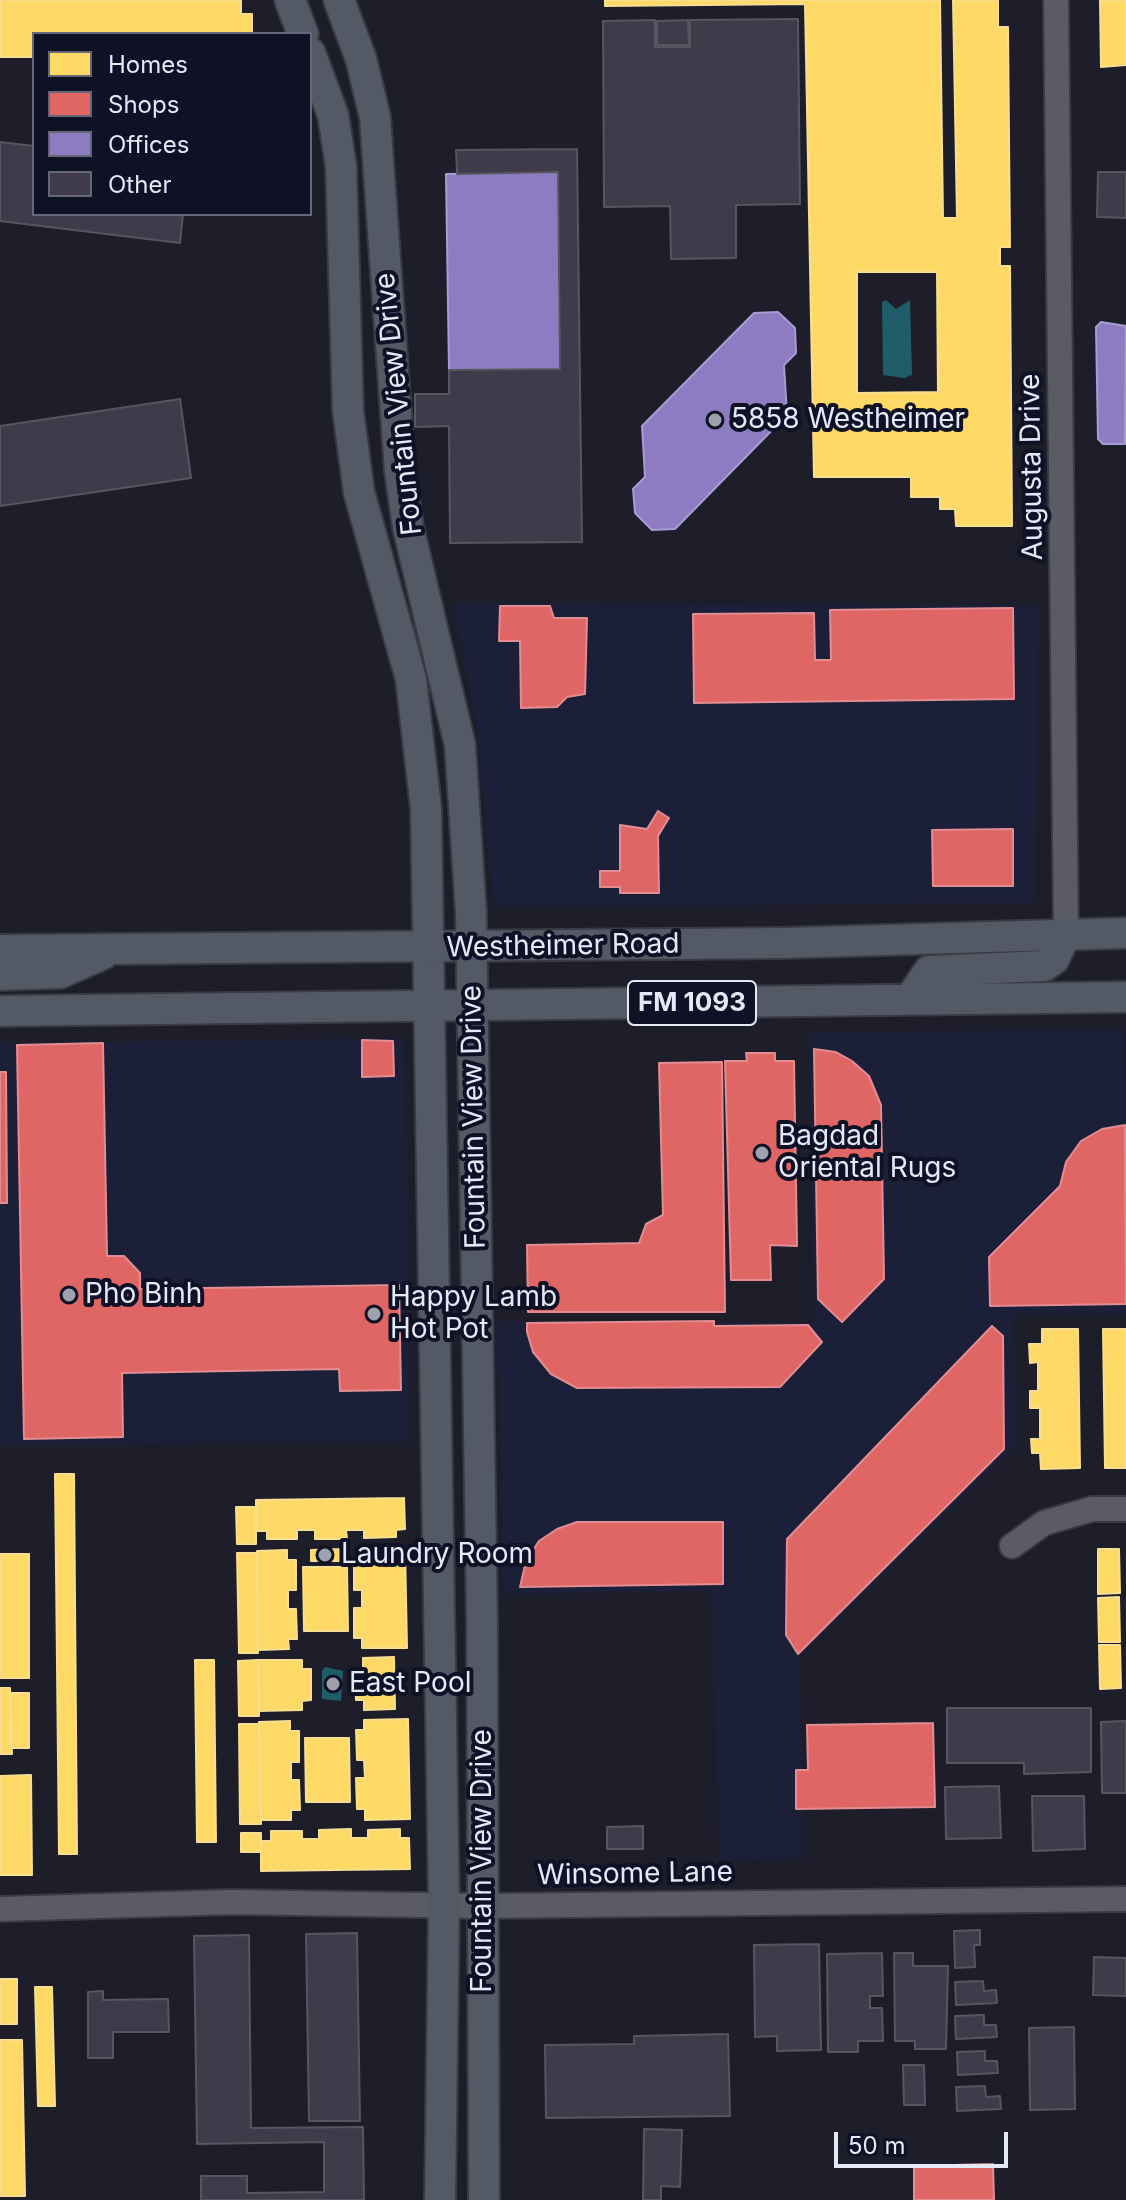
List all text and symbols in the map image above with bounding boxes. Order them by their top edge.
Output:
legend [32,32,312,216]
text: Homes [108,50,188,79]
text: Shops [108,90,179,119]
text: Offices [108,130,189,159]
text: Other [108,170,171,199]
street label: Fountain View Drive [369,271,429,537]
street label: Augusta Drive [1014,373,1050,561]
place label: 5858 Westheimer [731,403,965,437]
marker: 5858 Westheimer [706,411,724,429]
street label: Westheimer Road [446,927,680,965]
road number: FM 1093 [628,981,756,1025]
street label: Fountain View Drive [455,985,493,1249]
place label: Bagdad Oriental Rugs [778,1120,956,1186]
marker: Bagdad Oriental Rugs [753,1144,771,1162]
place label: Pho Binh [85,1278,202,1312]
place label: Happy Lamb Hot Pot [390,1281,557,1347]
marker: Pho Binh [60,1286,78,1304]
marker: Happy Lamb Hot Pot [365,1305,383,1323]
place label: Laundry Room [341,1538,533,1572]
marker: Laundry Room [316,1546,334,1564]
place label: East Pool [349,1667,471,1701]
marker: East Pool [324,1675,342,1693]
street label: Fountain View Drive [466,1729,500,1993]
street label: Winsome Lane [537,1855,733,1893]
scale bar [838,2116,1012,2166]
text: 50 m [848,2131,906,2160]

